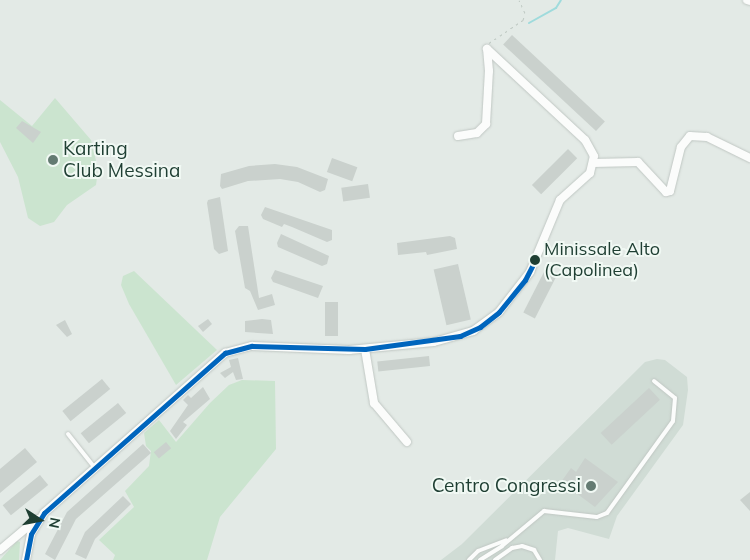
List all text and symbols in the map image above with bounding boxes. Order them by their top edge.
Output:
place label: Karting Club Messina [63,138,180,182]
marker: Karting Club Messina [47,154,59,166]
place label: Minissale Alto (Capolinea) [544,239,660,282]
marker: Minissale Alto (Capolinea) [530,255,540,265]
place label: Centro Congressi [432,475,581,497]
marker: Centro Congressi [585,480,597,492]
north arrow [15,495,65,545]
text: N [45,516,65,530]

